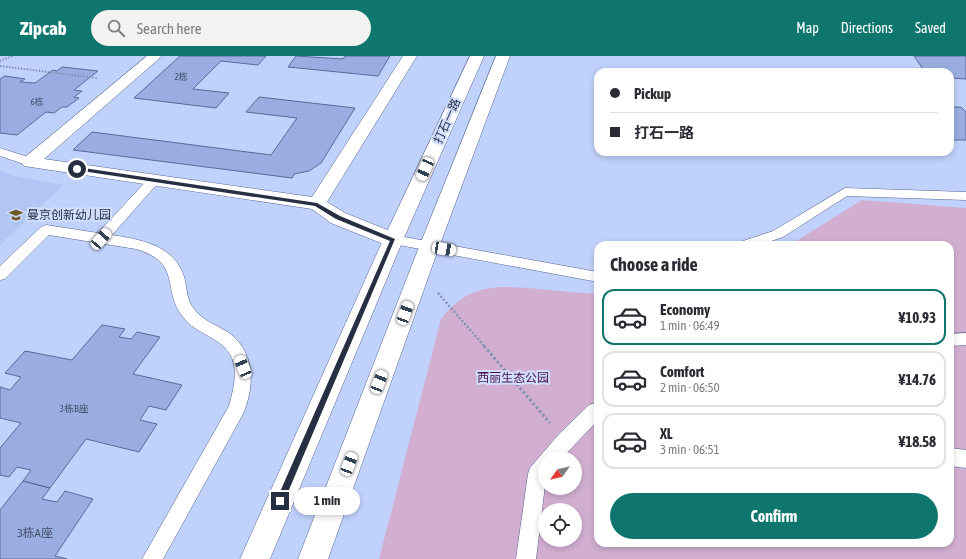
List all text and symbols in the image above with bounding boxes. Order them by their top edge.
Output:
search box [91,10,371,46]
text: Zipcab [20,17,67,39]
icon: search [105,17,127,39]
text: Search here [137,20,202,37]
text: Map [796,20,819,36]
text: Directions [841,20,893,36]
text: Saved [915,20,946,36]
house number: 2栋 [174,71,188,82]
text: Pickup [634,85,671,102]
house number: 6栋 [30,96,44,107]
street label: 打石一路 [431,96,463,146]
text: 打石一路 [634,124,694,141]
car [415,156,435,182]
route start [68,160,86,178]
school or university icon: 曼京创新幼儿园 [8,207,24,223]
place label: 曼京创新幼儿园 [27,208,111,222]
car [89,226,113,252]
car [431,241,457,257]
text: Choose a ride [610,254,698,275]
icon: car [612,299,648,335]
car [395,300,415,326]
text: Economy [660,301,710,318]
text: ¥10.93 [898,309,936,326]
text: 1 min · 06:49 [660,318,720,333]
car [233,354,253,380]
icon: car [612,361,648,397]
text: Comfort [660,363,704,380]
car [369,369,389,395]
park label: 西丽生态公园 [477,371,549,385]
text: ¥14.76 [898,371,936,388]
text: 2 min · 06:50 [660,380,720,395]
house number: 3栋B座 [59,403,89,414]
icon: car [612,423,648,459]
text: XL [660,425,673,442]
text: ¥18.58 [898,433,936,450]
text: 3 min · 06:51 [660,442,720,457]
car [339,451,359,477]
north arrow [538,451,582,495]
map controls [538,451,582,547]
callout: 1 min [294,487,360,515]
route end [271,492,289,510]
text: 1 min [314,493,340,508]
button: Confirm [610,493,938,539]
button: locate [538,503,582,547]
house number: 3栋A座 [17,526,53,540]

